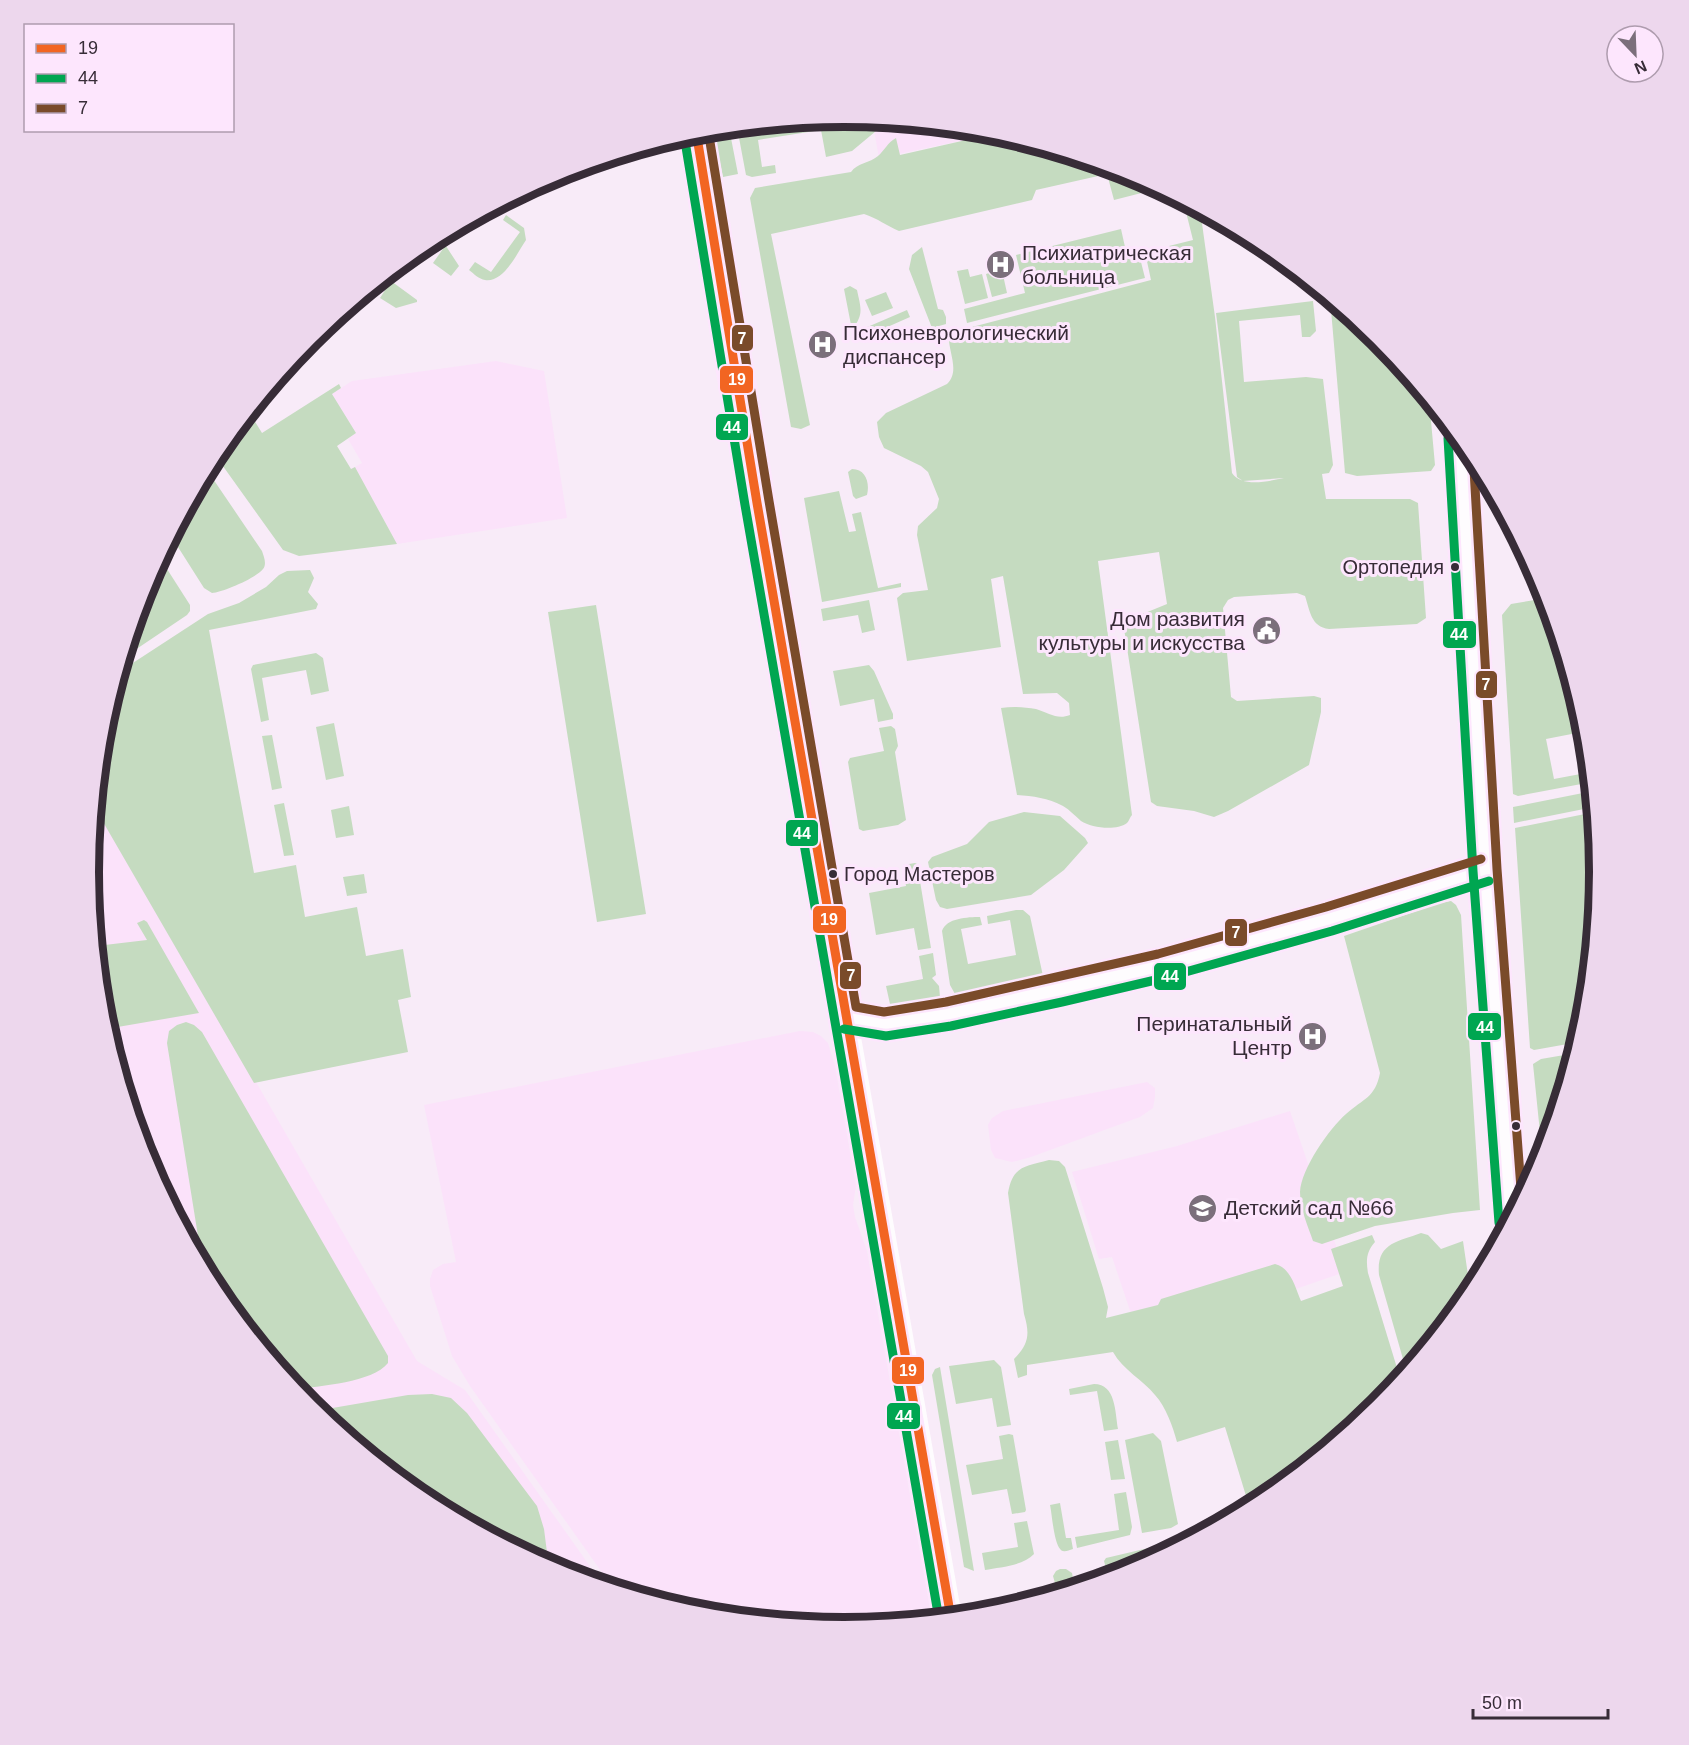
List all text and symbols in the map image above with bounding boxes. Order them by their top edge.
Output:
legend [24,24,234,132]
north arrow [1605,24,1665,84]
text: 19 [78,38,98,58]
text: N [1632,57,1649,77]
text: 44 [78,68,98,88]
text: 7 [78,98,88,118]
place label: Психиатрическая больница [1022,241,1192,288]
hospital icon: Психиатрическая больница [985,249,1017,281]
place label: Психоневрологический диспансер [843,321,1069,368]
line badge: 7 [731,324,754,352]
hospital icon: Психоневрологический диспансер [806,329,838,361]
text: 7 [738,330,747,347]
line badge: 19 [719,365,754,394]
text: 19 [728,371,746,388]
line badge: 44 [715,413,749,441]
text: 44 [723,419,741,436]
place label: Ортопедия [1343,556,1444,578]
marker: Ортопедия [1449,561,1461,573]
place label: Дом развития культуры и искусства [1039,607,1245,654]
public building icon: Дом развития культуры и искусства [1250,615,1282,647]
line badge: 44 [1442,620,1477,649]
text: 44 [1450,626,1468,643]
line badge: 7 [1475,670,1498,699]
text: 7 [1482,676,1491,693]
line badge: 44 [785,819,819,847]
text: 44 [793,825,811,842]
place label: Город Мастеров [844,863,995,885]
marker: Город Мастеров [827,868,839,880]
line badge: 19 [812,905,847,934]
text: 19 [820,911,838,928]
line badge: 7 [1224,918,1248,947]
text: 7 [1232,924,1241,941]
line badge: 7 [839,961,862,990]
line badge: 44 [1153,962,1187,991]
text: 7 [847,967,856,984]
text: 44 [1161,968,1179,985]
place label: Перинатальный Центр [1136,1012,1292,1059]
line badge: 44 [1467,1012,1502,1041]
text: 44 [1476,1019,1494,1036]
hospital icon: Перинатальный Центр [1297,1020,1329,1052]
unlabelled marker [1510,1120,1522,1132]
school or university icon: Детский сад №66 [1187,1192,1219,1224]
place label: Детский сад №66 [1224,1196,1394,1219]
line badge: 19 [891,1356,925,1385]
text: 19 [899,1362,917,1379]
line badge: 44 [886,1402,921,1430]
text: 44 [895,1408,913,1425]
scale bar [1473,1682,1608,1720]
text: 50 m [1482,1693,1522,1713]

